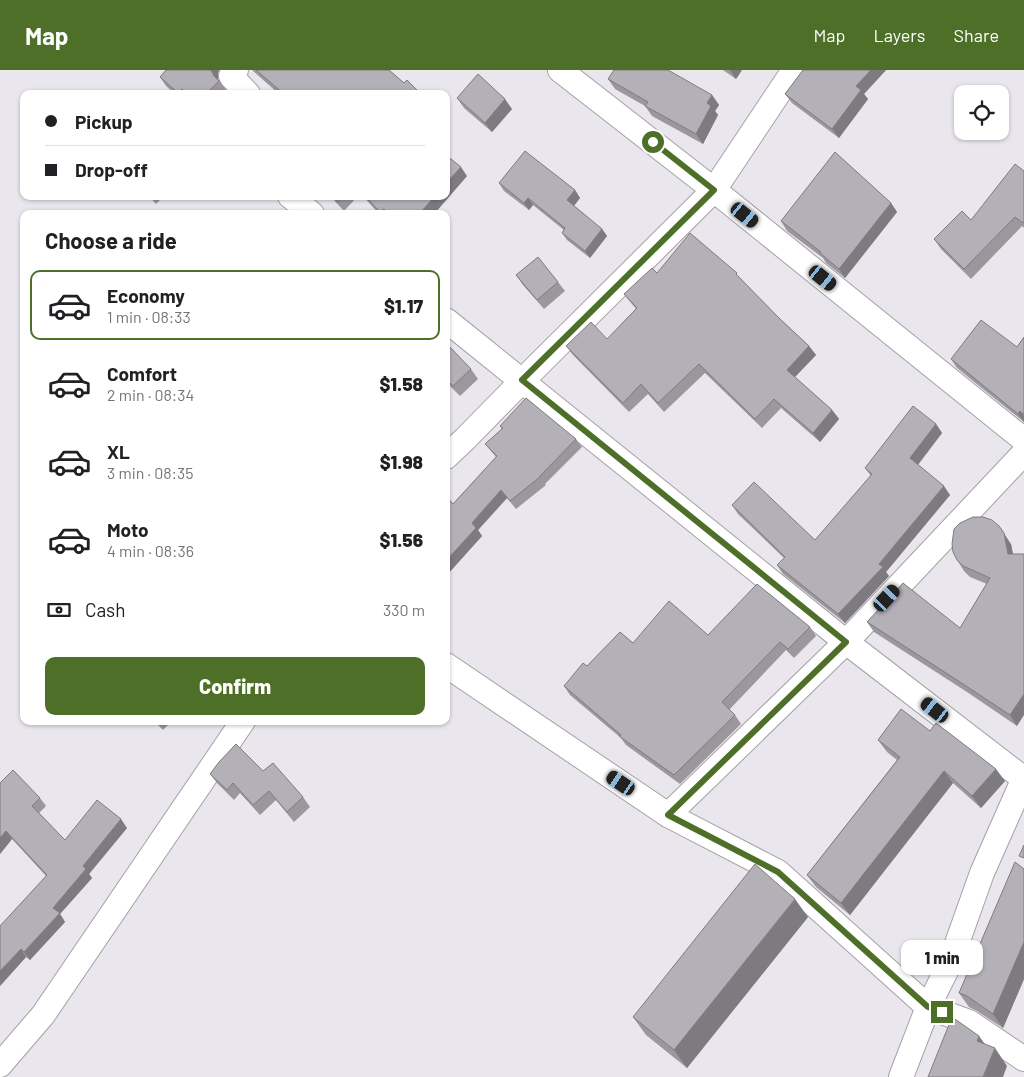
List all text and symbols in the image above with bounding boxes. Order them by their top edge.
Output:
text: Map [25,21,68,50]
text: Map [813,24,845,46]
text: Layers [873,24,926,46]
text: Share [954,24,999,46]
map controls [954,85,1009,140]
button: locate [954,85,1009,140]
text: Pickup [75,110,133,133]
route start [642,131,664,153]
text: Drop-off [75,158,148,181]
car [728,200,761,230]
text: Choose a ride [45,227,177,253]
car [806,263,839,293]
icon: car [47,283,92,328]
text: Economy [107,284,185,307]
text: $1.17 [384,294,423,317]
text: 1 min · 08:33 [107,307,191,326]
icon: car [47,361,92,406]
text: Comfort [107,362,177,385]
text: $1.58 [379,372,423,395]
text: 2 min · 08:34 [107,385,194,404]
icon: car [47,439,92,484]
text: XL [107,440,130,463]
text: $1.98 [380,450,423,473]
text: 3 min · 08:35 [107,463,193,482]
icon: car [47,517,92,562]
text: Moto [107,518,149,541]
text: $1.56 [379,528,423,551]
text: 4 min · 08:36 [107,541,194,560]
car [871,582,902,614]
icon: cash [45,596,73,624]
text: Cash [85,598,126,621]
text: 330 m [383,600,425,619]
button: Confirm [45,657,425,715]
car [918,695,951,725]
car [604,768,637,798]
callout: 1 min [901,940,983,974]
text: 1 min [924,948,960,967]
route end [931,1001,953,1023]

